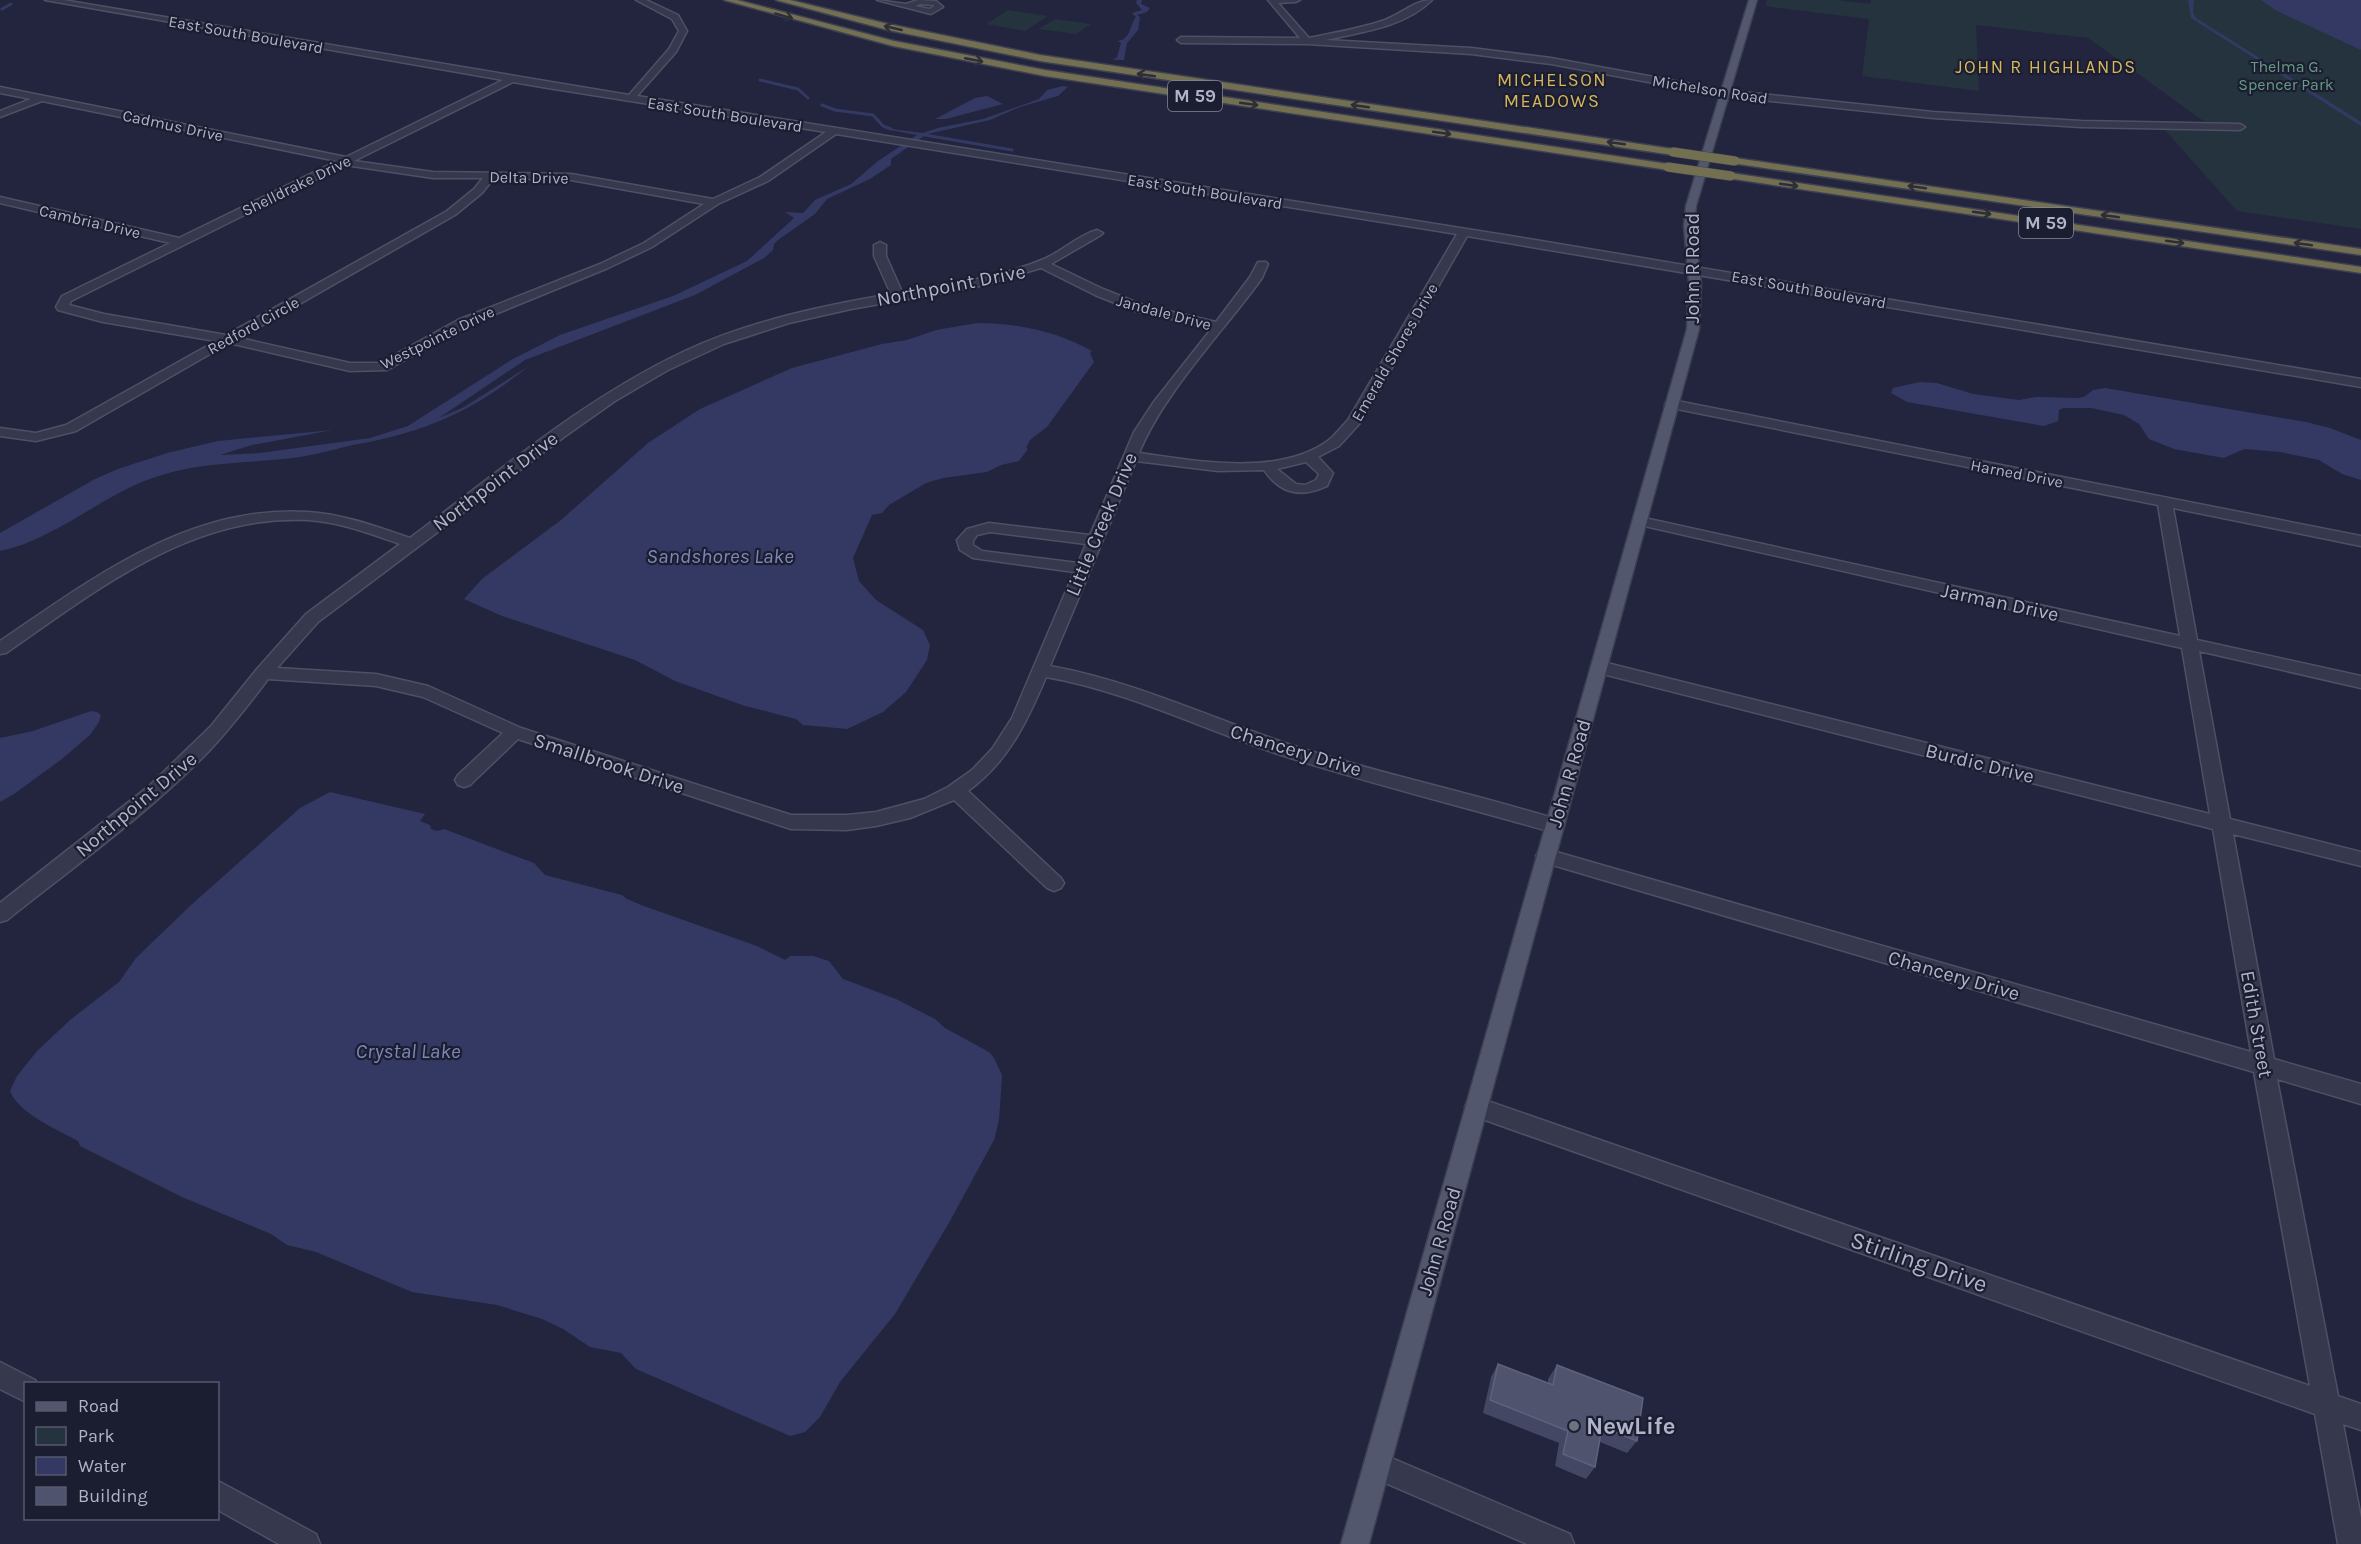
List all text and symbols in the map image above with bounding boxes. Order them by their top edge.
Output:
one-way arrow [774,11,793,22]
street label: East South Boulevard [167,12,325,57]
one-way arrow [884,22,903,33]
one-way arrow [964,55,983,66]
district label: JOHN R HIGHLANDS [1955,56,2137,78]
park label: Thelma G. Spencer Park [2238,57,2334,94]
one-way arrow [1137,69,1157,80]
district label: MICHELSON MEADOWS [1497,69,1607,112]
street label: Michelson Road [1651,71,1769,108]
road number: M 59 [1168,81,1222,111]
street label: East South Boulevard [646,93,804,136]
one-way arrow [1239,99,1259,110]
one-way arrow [1351,101,1371,112]
street label: Cadmus Drive [121,106,225,145]
one-way arrow [1432,128,1451,139]
one-way arrow [1606,138,1626,149]
street label: Shelldrake Drive [239,151,354,220]
street label: Delta Drive [489,167,569,188]
street label: East South Boulevard [1126,170,1284,213]
one-way arrow [1778,179,1798,190]
one-way arrow [1908,182,1928,193]
street label: Cambria Drive [37,201,142,242]
one-way arrow [1971,208,1991,219]
road number: M 59 [2019,208,2073,238]
one-way arrow [2101,210,2121,221]
street label: John R Road [1681,213,1704,323]
one-way arrow [2164,237,2184,248]
one-way arrow [2294,238,2314,249]
street label: Northpoint Drive [875,260,1027,311]
street label: East South Boulevard [1730,267,1888,312]
street label: Emerald Shores Drive [1347,280,1442,425]
street label: Jandale Drive [1115,291,1213,334]
street label: Redford Circle [204,292,303,358]
street label: Westpointe Drive [377,302,497,373]
street label: Northpoint Drive [428,427,563,536]
street label: Little Creek Drive [1061,449,1142,599]
street label: Harned Drive [1969,455,2065,492]
water label: Sandshores Lake [646,544,794,568]
street label: Jarman Drive [1939,579,2061,626]
street label: John R Road [1543,717,1596,830]
street label: Chancery Drive [1227,720,1364,781]
street label: Smallbrook Drive [531,728,687,799]
street label: Burdic Drive [1923,739,2037,788]
street label: Northpoint Drive [71,747,202,862]
street label: Chancery Drive [1885,946,2022,1005]
street label: Edith Street [2236,969,2277,1080]
water label: Crystal Lake [355,1039,461,1063]
street label: John R Road [1413,1185,1466,1298]
street label: Stirling Drive [1847,1225,1991,1299]
legend [24,1382,219,1520]
text: Road [78,1395,119,1417]
place label: NewLife [1586,1412,1675,1440]
marker: NewLife [1567,1419,1581,1433]
text: Park [78,1425,115,1447]
text: Water [78,1455,126,1477]
text: Building [78,1485,148,1507]

